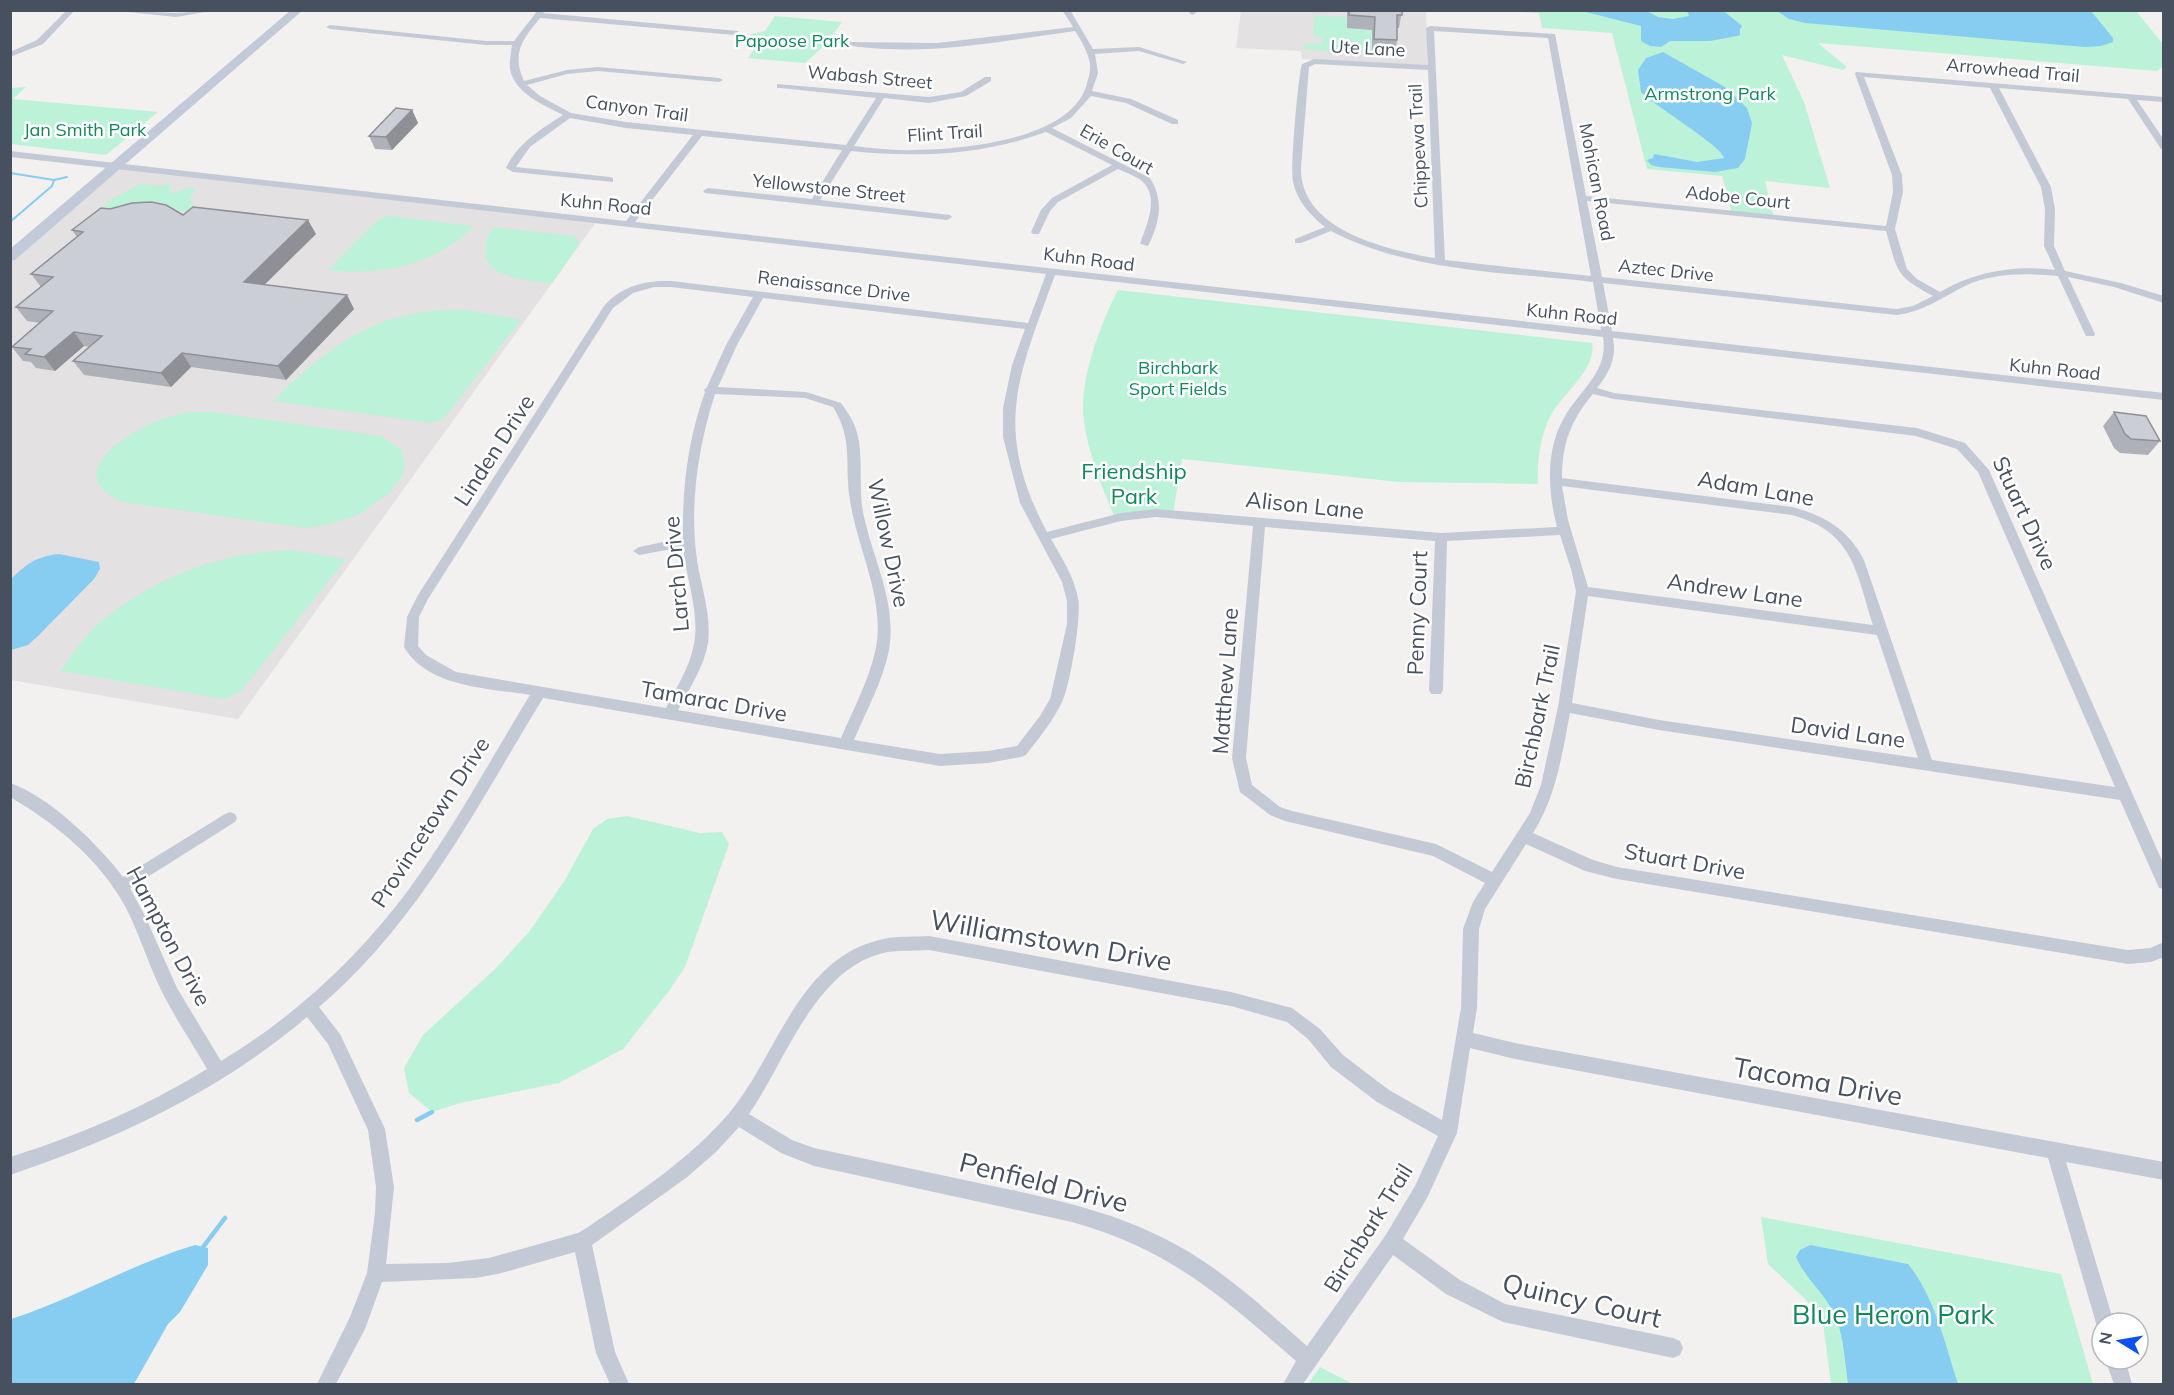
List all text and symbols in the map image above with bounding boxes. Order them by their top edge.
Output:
park label: Papoose Park [735,29,850,52]
street label: Ute Lane [1330,35,1406,61]
street label: Arrowhead Trail [1945,53,2081,87]
street label: Wabash Street [807,60,933,94]
park label: Armstrong Park [1644,82,1776,105]
street label: Chippewa Trail [1403,83,1433,209]
street label: Canyon Trail [584,89,690,127]
park label: Jan Smith Park [24,118,147,141]
street label: Flint Trail [907,119,983,147]
street label: Erie Court [1076,119,1158,179]
street label: Mohican Road [1574,121,1620,243]
street label: Yellowstone Street [750,168,907,207]
street label: Adobe Court [1685,180,1791,214]
street label: Kuhn Road [559,188,653,220]
street label: Kuhn Road [1042,242,1136,276]
street label: Aztec Drive [1617,254,1715,286]
street label: Renaissance Drive [756,265,912,307]
street label: Kuhn Road [1525,298,1619,330]
street label: Kuhn Road [2008,353,2102,385]
park label: Birchbark Sport Fields [1129,356,1227,400]
street label: Linden Drive [448,389,540,511]
street label: Stuart Drive [1986,452,2064,574]
park label: Friendship Park [1081,457,1187,510]
street label: Adam Lane [1696,464,1816,512]
street label: Willow Drive [862,476,916,610]
street label: Alison Lane [1244,485,1366,525]
street label: Larch Drive [657,515,695,633]
street label: Penny Court [1401,550,1433,676]
street label: Andrew Lane [1665,567,1805,613]
street label: Matthew Lane [1206,607,1244,755]
street label: Birchbark Trail [1508,641,1566,791]
street label: Tamarac Drive [639,674,789,728]
street label: David Lane [1789,710,1907,754]
street label: Provincetown Drive [364,731,496,913]
street label: Stuart Drive [1622,837,1748,885]
street label: Hampton Drive [120,861,218,1011]
street label: Williamstown Drive [927,902,1175,978]
street label: Tacoma Drive [1731,1049,1905,1113]
street label: Penfield Drive [956,1145,1132,1219]
street label: Birchbark Trail [1317,1158,1419,1298]
street label: Quincy Court [1499,1265,1665,1335]
park label: Blue Heron Park [1792,1297,1995,1331]
north arrow [2090,1311,2150,1371]
text: N [2094,1330,2116,1346]

